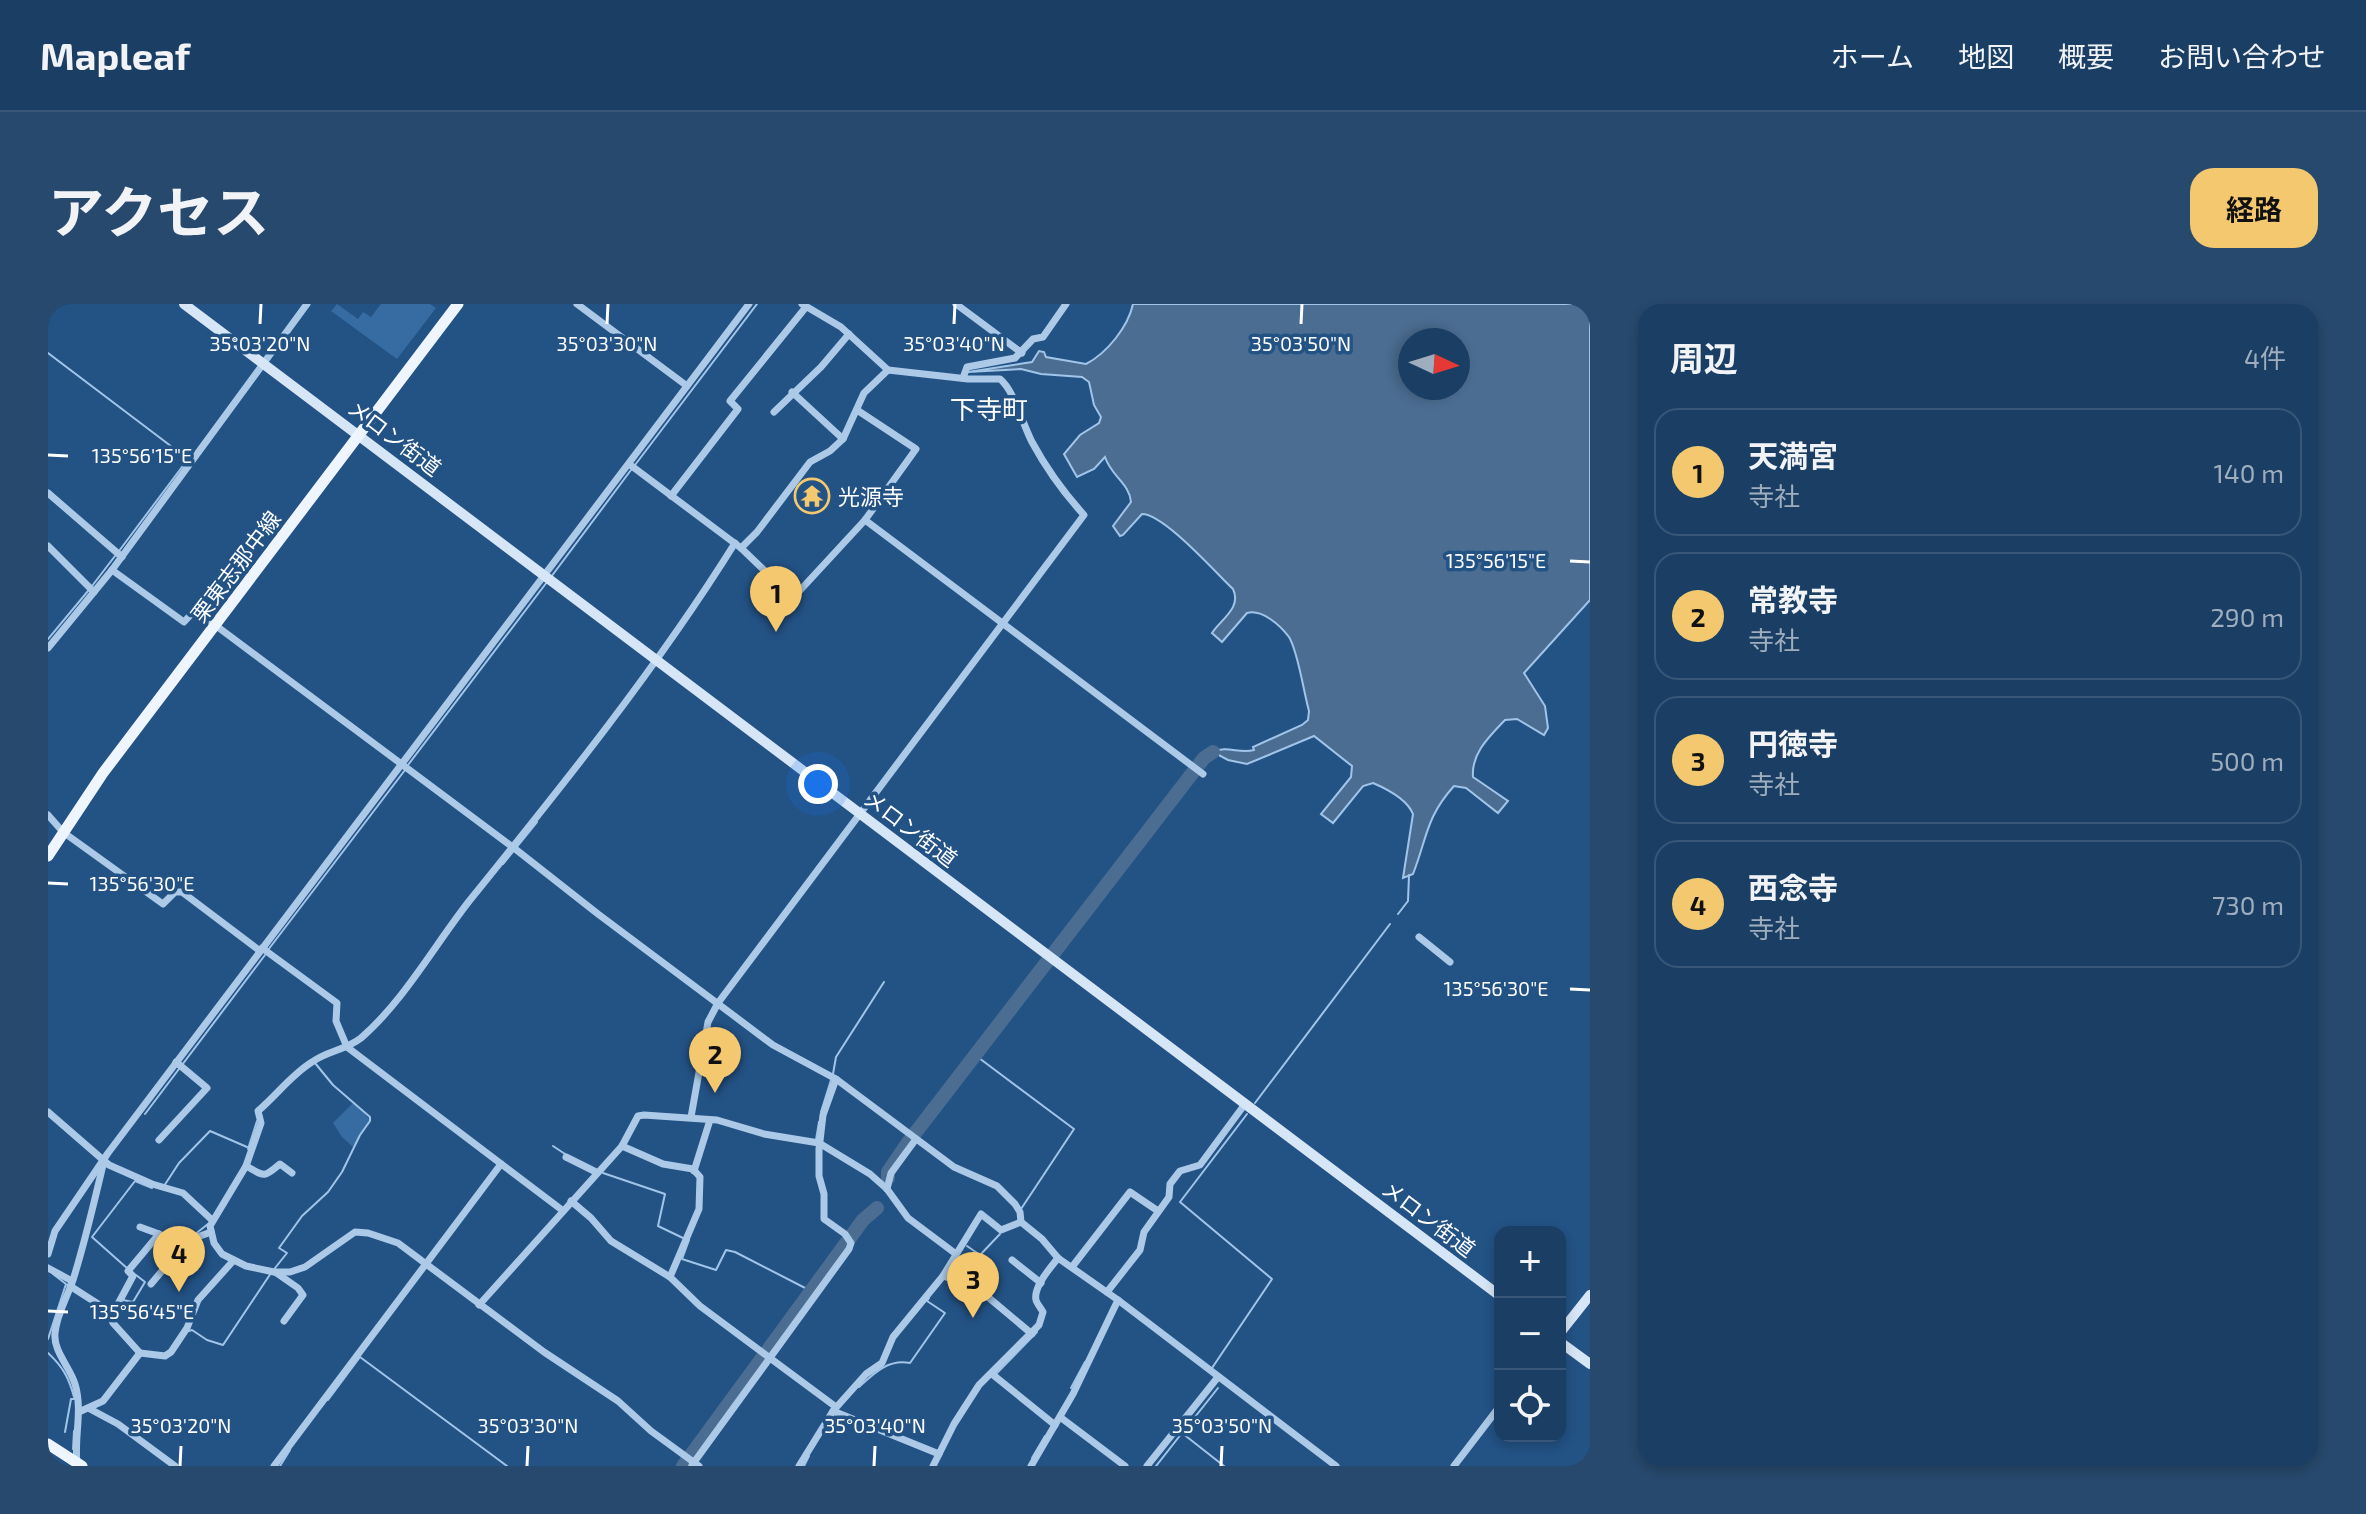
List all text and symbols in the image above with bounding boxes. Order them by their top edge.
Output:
text: Mapleaf [40,32,190,78]
text: ホーム [1831,39,1914,73]
text: 地図 [1958,39,2014,73]
text: 概要 [2058,39,2114,73]
text: お問い合わせ [2158,39,2326,73]
button: 経路 [2190,168,2318,248]
text: アクセス [48,177,269,244]
north arrow [1398,328,1470,400]
text: 35°03'20"N [210,331,310,355]
text: 35°03'30"N [557,331,657,355]
text: 35°03'40"N [903,331,1005,355]
text: 35°03'50"N [1251,331,1351,355]
text: 周辺 [1670,337,1738,378]
text: 4件 [2244,342,2286,373]
district label: 下寺町 [950,393,1028,424]
street label: メロン街道 [343,394,447,480]
text: 天満宮 [1748,437,1838,473]
text: 135°56'15"E [92,443,192,467]
text: 1 [1692,457,1704,488]
text: 140 m [2213,457,2284,488]
temple icon: 光源寺 [793,477,831,515]
text: 寺社 [1748,480,1800,511]
place label: 光源寺 [838,483,904,509]
street label: 栗東志那中線 [185,505,285,627]
text: 135°56'15"E [1446,548,1546,572]
pin: 1 [750,566,802,632]
text: 常教寺 [1748,581,1838,617]
text: 2 [1690,601,1706,632]
text: 290 m [2210,601,2284,632]
text: 寺社 [1748,624,1800,655]
text: 円徳寺 [1748,725,1838,761]
text: 3 [1691,745,1705,776]
text: 500 m [2210,745,2284,776]
your location [798,764,838,804]
text: 寺社 [1748,768,1800,799]
street label: メロン街道 [859,785,963,871]
text: 西念寺 [1748,869,1838,905]
text: 135°56'30"E [90,871,194,895]
text: 4 [1690,889,1706,920]
text: 730 m [2212,889,2284,920]
text: 寺社 [1748,912,1800,943]
text: 135°56'30"E [1444,976,1548,1000]
pin: 2 [689,1027,741,1093]
street label: メロン街道 [1377,1175,1481,1261]
pin: 4 [153,1226,205,1292]
map controls [1494,1226,1566,1442]
button: + [1494,1226,1566,1298]
pin: 3 [947,1252,999,1318]
button: − [1494,1298,1566,1370]
text: 135°56'45"E [90,1299,194,1323]
button: locate [1494,1370,1566,1442]
text: 35°03'20"N [131,1413,231,1437]
text: 35°03'30"N [478,1413,578,1437]
text: 35°03'40"N [824,1413,926,1437]
text: 35°03'50"N [1172,1413,1272,1437]

